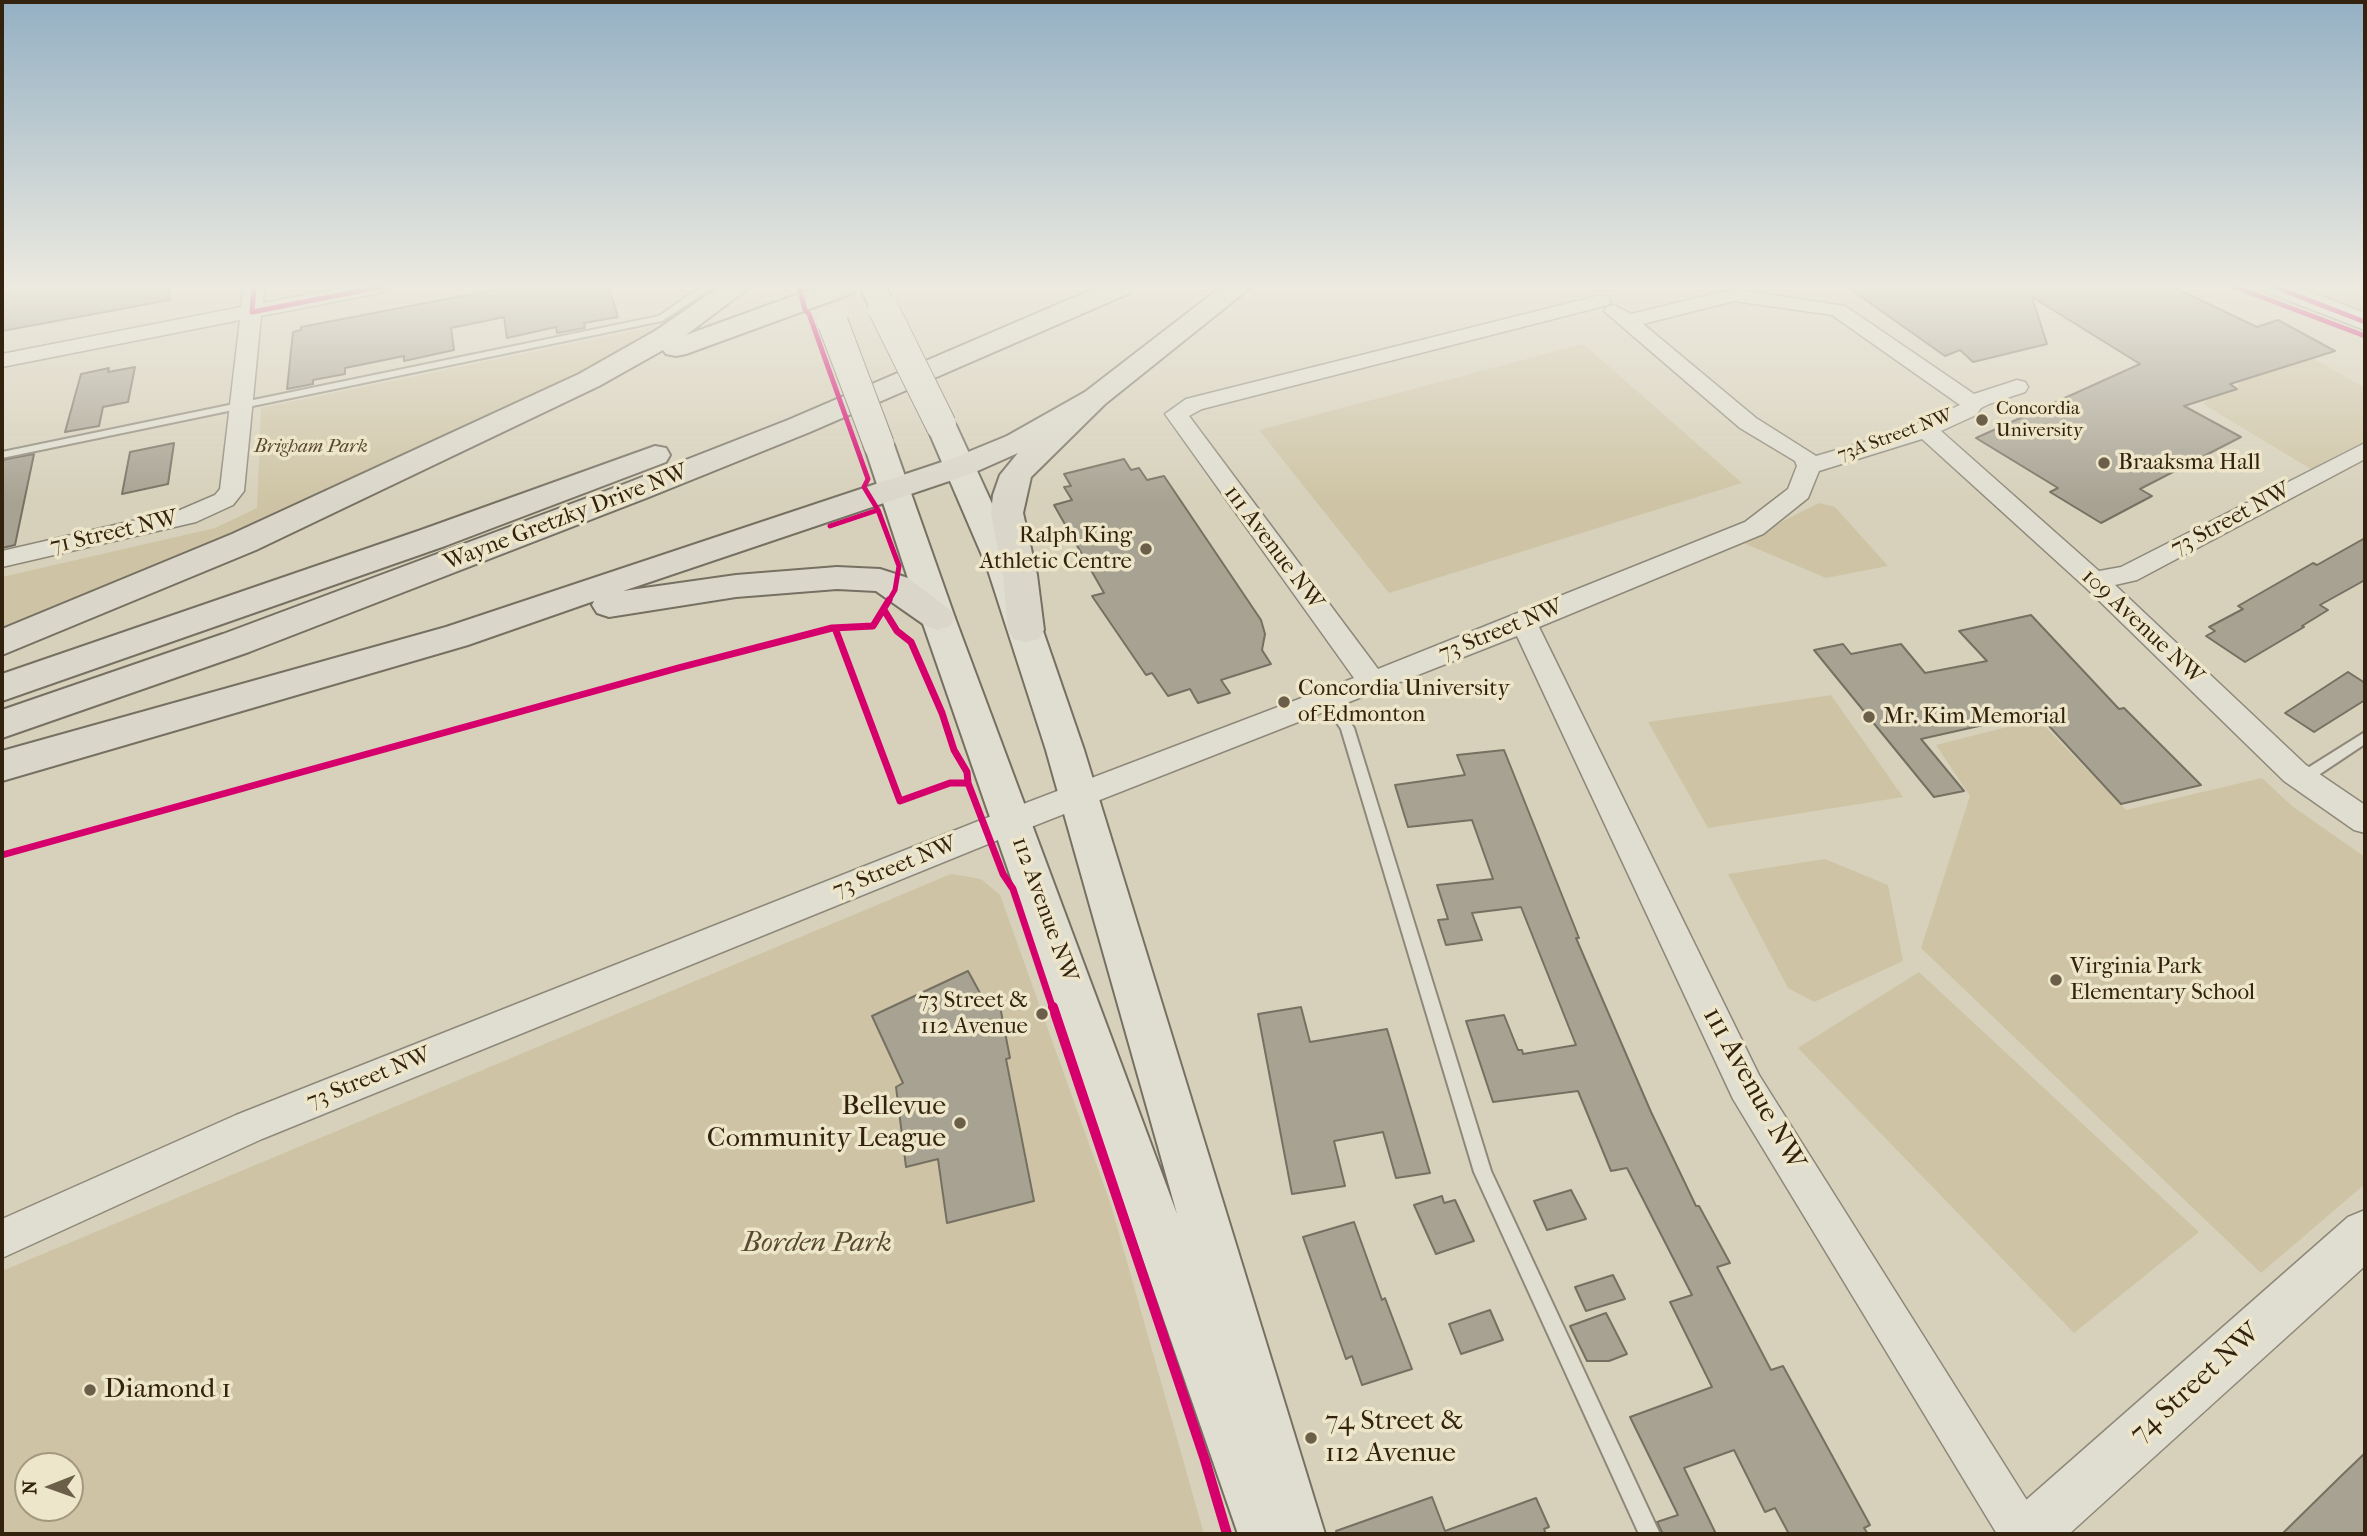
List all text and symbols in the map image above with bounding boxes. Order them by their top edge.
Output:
place label: Concordia University [1996,398,2083,442]
street label: 73A Street NW [1834,405,1956,467]
marker: Concordia University [1974,412,1990,428]
park label: Brigham Park [254,436,368,458]
place label: Braaksma Hall [2118,449,2261,477]
marker: Braaksma Hall [2096,455,2112,471]
street label: Wayne Gretzky Drive NW [440,459,692,577]
street label: 73 Street NW [2167,477,2295,563]
street label: 111 Avenue NW [1217,480,1329,616]
street label: 71 Street NW [48,505,180,561]
place label: Ralph King Athletic Centre [979,522,1132,576]
marker: Ralph King Athletic Centre [1138,541,1154,557]
street label: 109 Avenue NW [2075,563,2209,691]
street label: 73 Street NW [1435,594,1567,668]
place label: Concordia University of Edmonton [1298,675,1510,729]
marker: Concordia University of Edmonton [1276,694,1292,710]
place label: Mr. Kim Memorial [1883,703,2066,731]
marker: Mr. Kim Memorial [1861,709,1877,725]
street label: 73 Street NW [829,831,961,905]
street label: 112 Avenue NW [1005,834,1083,986]
place label: Virginia Park Elementary School [2070,953,2255,1007]
marker: Virginia Park Elementary School [2048,972,2064,988]
place label: 73 Street & 112 Avenue [918,987,1028,1041]
street label: 111 Avenue NW [1694,1002,1812,1176]
marker: 73 Street & 112 Avenue [1034,1006,1050,1022]
street label: 73 Street NW [303,1042,435,1116]
place label: Bellevue Community League [707,1090,946,1156]
marker: Bellevue Community League [952,1115,968,1131]
park label: Borden Park [742,1227,892,1261]
street label: 74 Street NW [2124,1317,2268,1451]
place label: Diamond 1 [104,1373,231,1407]
marker: Diamond 1 [82,1382,98,1398]
place label: 74 Street & 112 Avenue [1325,1405,1463,1471]
marker: 74 Street & 112 Avenue [1303,1430,1319,1446]
north arrow [14,1452,84,1522]
text: N [19,1480,41,1495]

